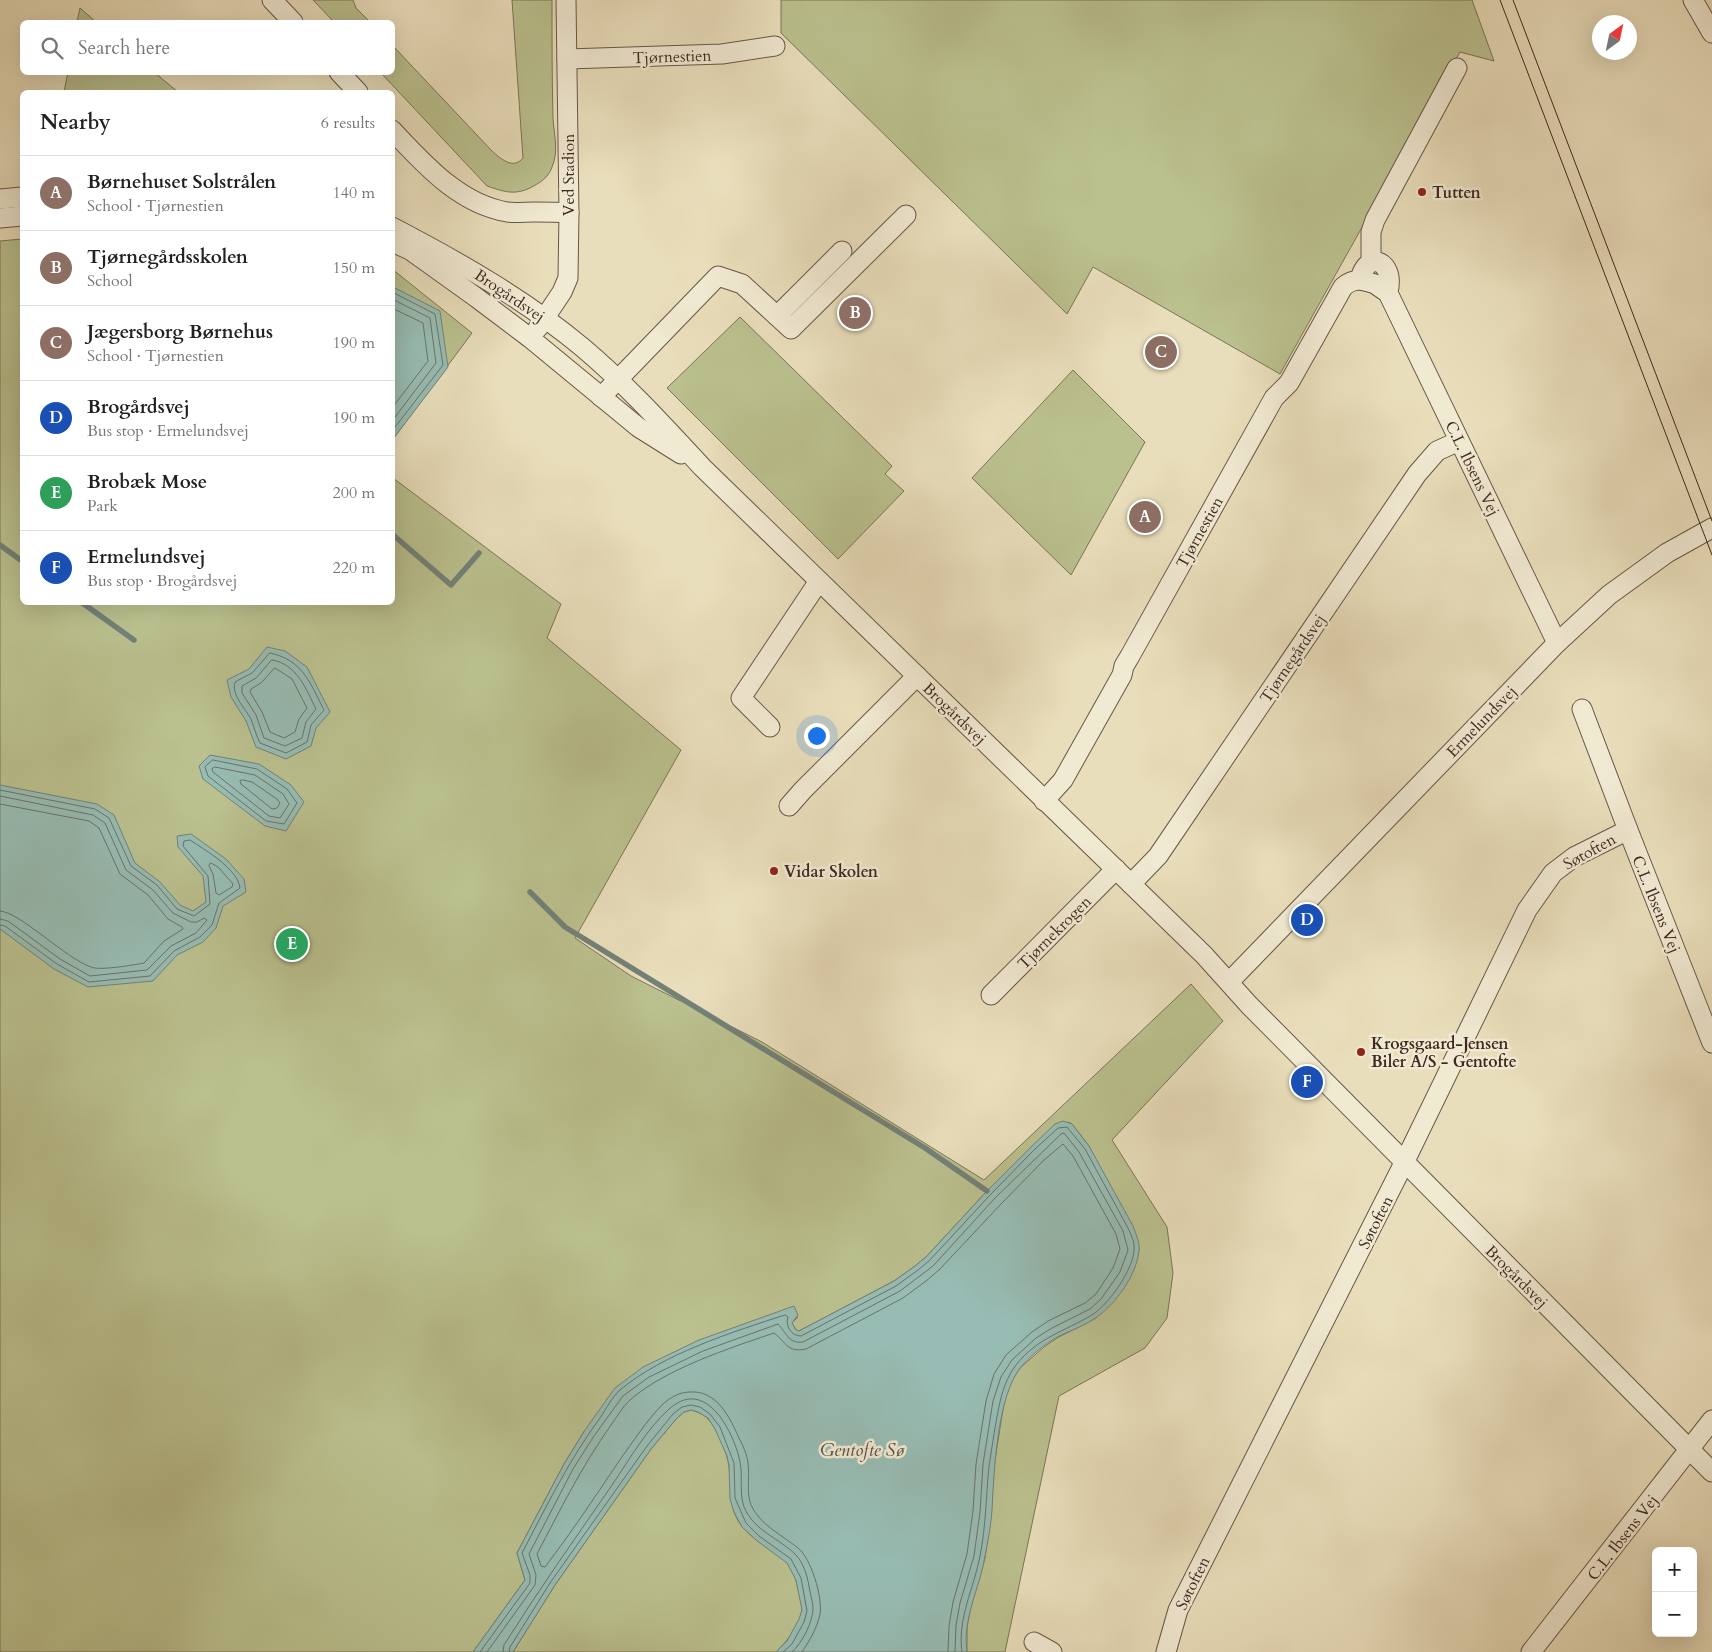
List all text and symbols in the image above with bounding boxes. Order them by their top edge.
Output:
north arrow [1592,15,1637,60]
search box [20,20,395,75]
icon: search [38,34,66,62]
text: Search here [78,35,170,61]
street label: Tjørnestien [632,45,712,69]
text: Nearby [40,108,111,137]
text: 6 results [321,112,375,134]
street label: Ved Stadion [558,134,580,216]
text: Børnehuset Solstrålen [87,169,276,195]
text: A [50,182,62,204]
text: 140 m [333,182,375,204]
place label: Tutten [1432,182,1482,204]
marker: Tutten [1416,186,1428,198]
text: School · Tjørnestien [87,195,224,217]
text: Tjørnegårdsskolen [87,244,248,270]
text: B [50,257,62,279]
text: 150 m [333,257,375,279]
street label: Brogårdsvej [470,264,549,328]
text: School [87,270,132,292]
pin: B [839,294,871,332]
text: Jægersborg Børnehus [87,319,273,345]
text: C [50,332,62,354]
text: 190 m [333,332,375,354]
pin: C [1145,333,1177,371]
text: School · Tjørnestien [87,345,224,367]
text: Brogårdsvej [87,394,190,420]
text: D [49,407,63,429]
text: 190 m [333,407,375,429]
street label: C.L. Ibsens Vej [1440,417,1505,520]
text: Bus stop · Ermelundsvej [87,420,249,442]
text: Brobæk Mose [87,469,207,495]
text: E [51,482,61,504]
text: 200 m [333,482,375,504]
street label: Tjørnestien [1171,493,1229,572]
text: Park [87,495,118,517]
pin: A [1129,498,1161,536]
text: Ermelundsvej [87,544,205,570]
text: F [51,557,61,579]
text: 220 m [333,557,375,579]
text: Bus stop · Brogårdsvej [87,570,237,592]
street label: Tjørnegårdsvej [1255,610,1331,707]
street label: Brogårdsvej [918,678,991,750]
street label: Ermelundsvej [1442,681,1522,762]
your location [804,723,830,749]
street label: Søtoften [1559,828,1620,875]
street label: C.L. Ibsens Vej [1627,852,1686,956]
place label: Vidar Skolen [784,861,879,883]
marker: Vidar Skolen [768,865,780,877]
street label: Tjørnekrogen [1013,891,1096,974]
pin: D [1291,901,1323,939]
pin: E [276,925,308,963]
place label: Krogsgaard-Jensen Biler A/S - Gentofte [1371,1033,1517,1073]
marker: Krogsgaard-Jensen Biler A/S - Gentofte [1355,1046,1367,1058]
pin: F [1291,1063,1323,1101]
street label: Søtoften [1353,1192,1399,1253]
street label: Brogårdsvej [1480,1240,1553,1313]
water label: Gentofte Sø [820,1438,905,1463]
street label: C.L. Ibsens Vej [1582,1490,1663,1585]
map controls [1652,1547,1697,1637]
button: + [1652,1547,1697,1592]
street label: Søtoften [1171,1553,1215,1614]
button: − [1652,1592,1697,1637]

